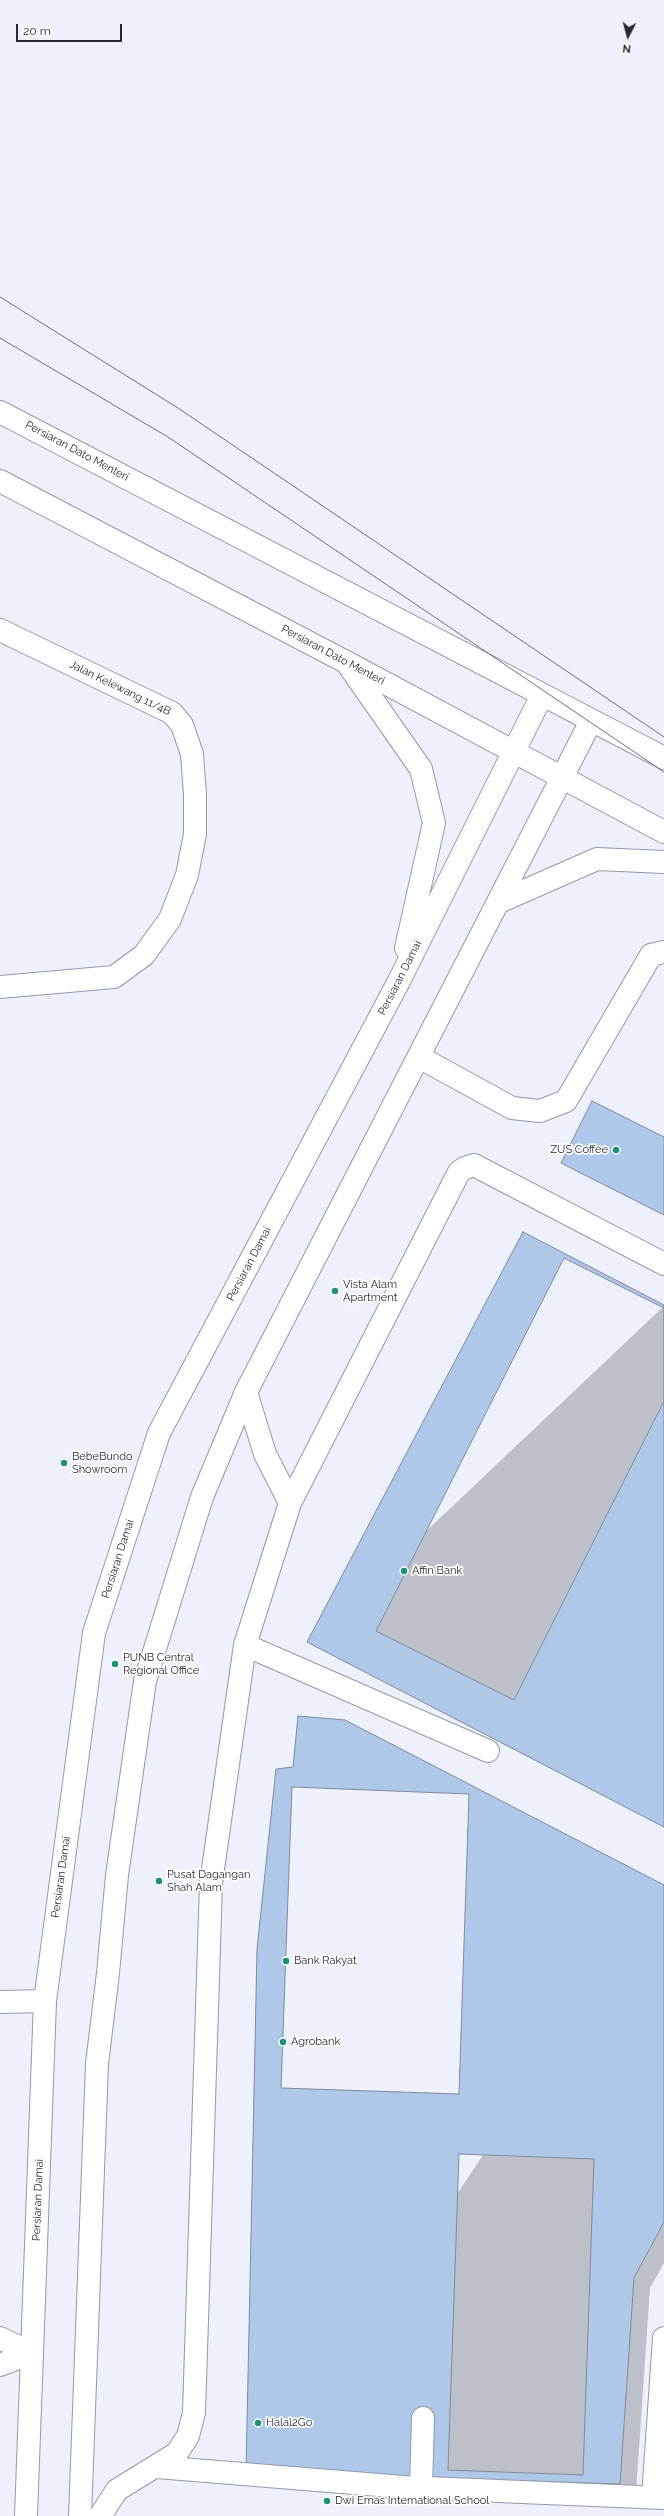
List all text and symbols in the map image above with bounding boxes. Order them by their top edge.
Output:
scale bar [18,16,124,42]
north arrow [608,16,648,56]
text: 20 m [23,24,51,38]
text: N [622,42,632,55]
street label: Persiaran Dato Menteri [23,418,131,484]
street label: Persiaran Dato Menteri [279,622,387,688]
street label: Jalan Kelewang 11/4B [67,658,173,718]
street label: Persiaran Damai [375,938,425,1018]
place label: ZUS Coffee [550,1143,608,1157]
marker: ZUS Coffee [611,1145,621,1155]
street label: Persiaran Damai [224,1225,274,1303]
place label: Vista Alam Apartment [343,1278,397,1304]
marker: Vista Alam Apartment [330,1286,340,1296]
place label: BebeBundo Showroom [72,1450,133,1476]
marker: BebeBundo Showroom [59,1458,69,1468]
street label: Persiaran Damai [99,1518,137,1600]
place label: Affin Bank [412,1564,462,1578]
marker: Affin Bank [399,1566,409,1576]
place label: PUNB Central Regional Office [123,1651,199,1677]
marker: PUNB Central Regional Office [110,1659,120,1669]
street label: Persiaran Damai [49,1835,73,1919]
place label: Pusat Dagangan Shah Alam [167,1868,250,1894]
marker: Pusat Dagangan Shah Alam [154,1876,164,1886]
place label: Bank Rakyat [294,1954,357,1968]
marker: Bank Rakyat [281,1956,291,1966]
place label: Agrobank [291,2035,340,2049]
marker: Agrobank [278,2037,288,2047]
street label: Persiaran Damai [30,2159,46,2241]
place label: Halal2Go [266,2416,312,2430]
marker: Halal2Go [253,2418,263,2428]
place label: Dwi Emas International School [335,2494,489,2508]
marker: Dwi Emas International School [322,2496,332,2506]

